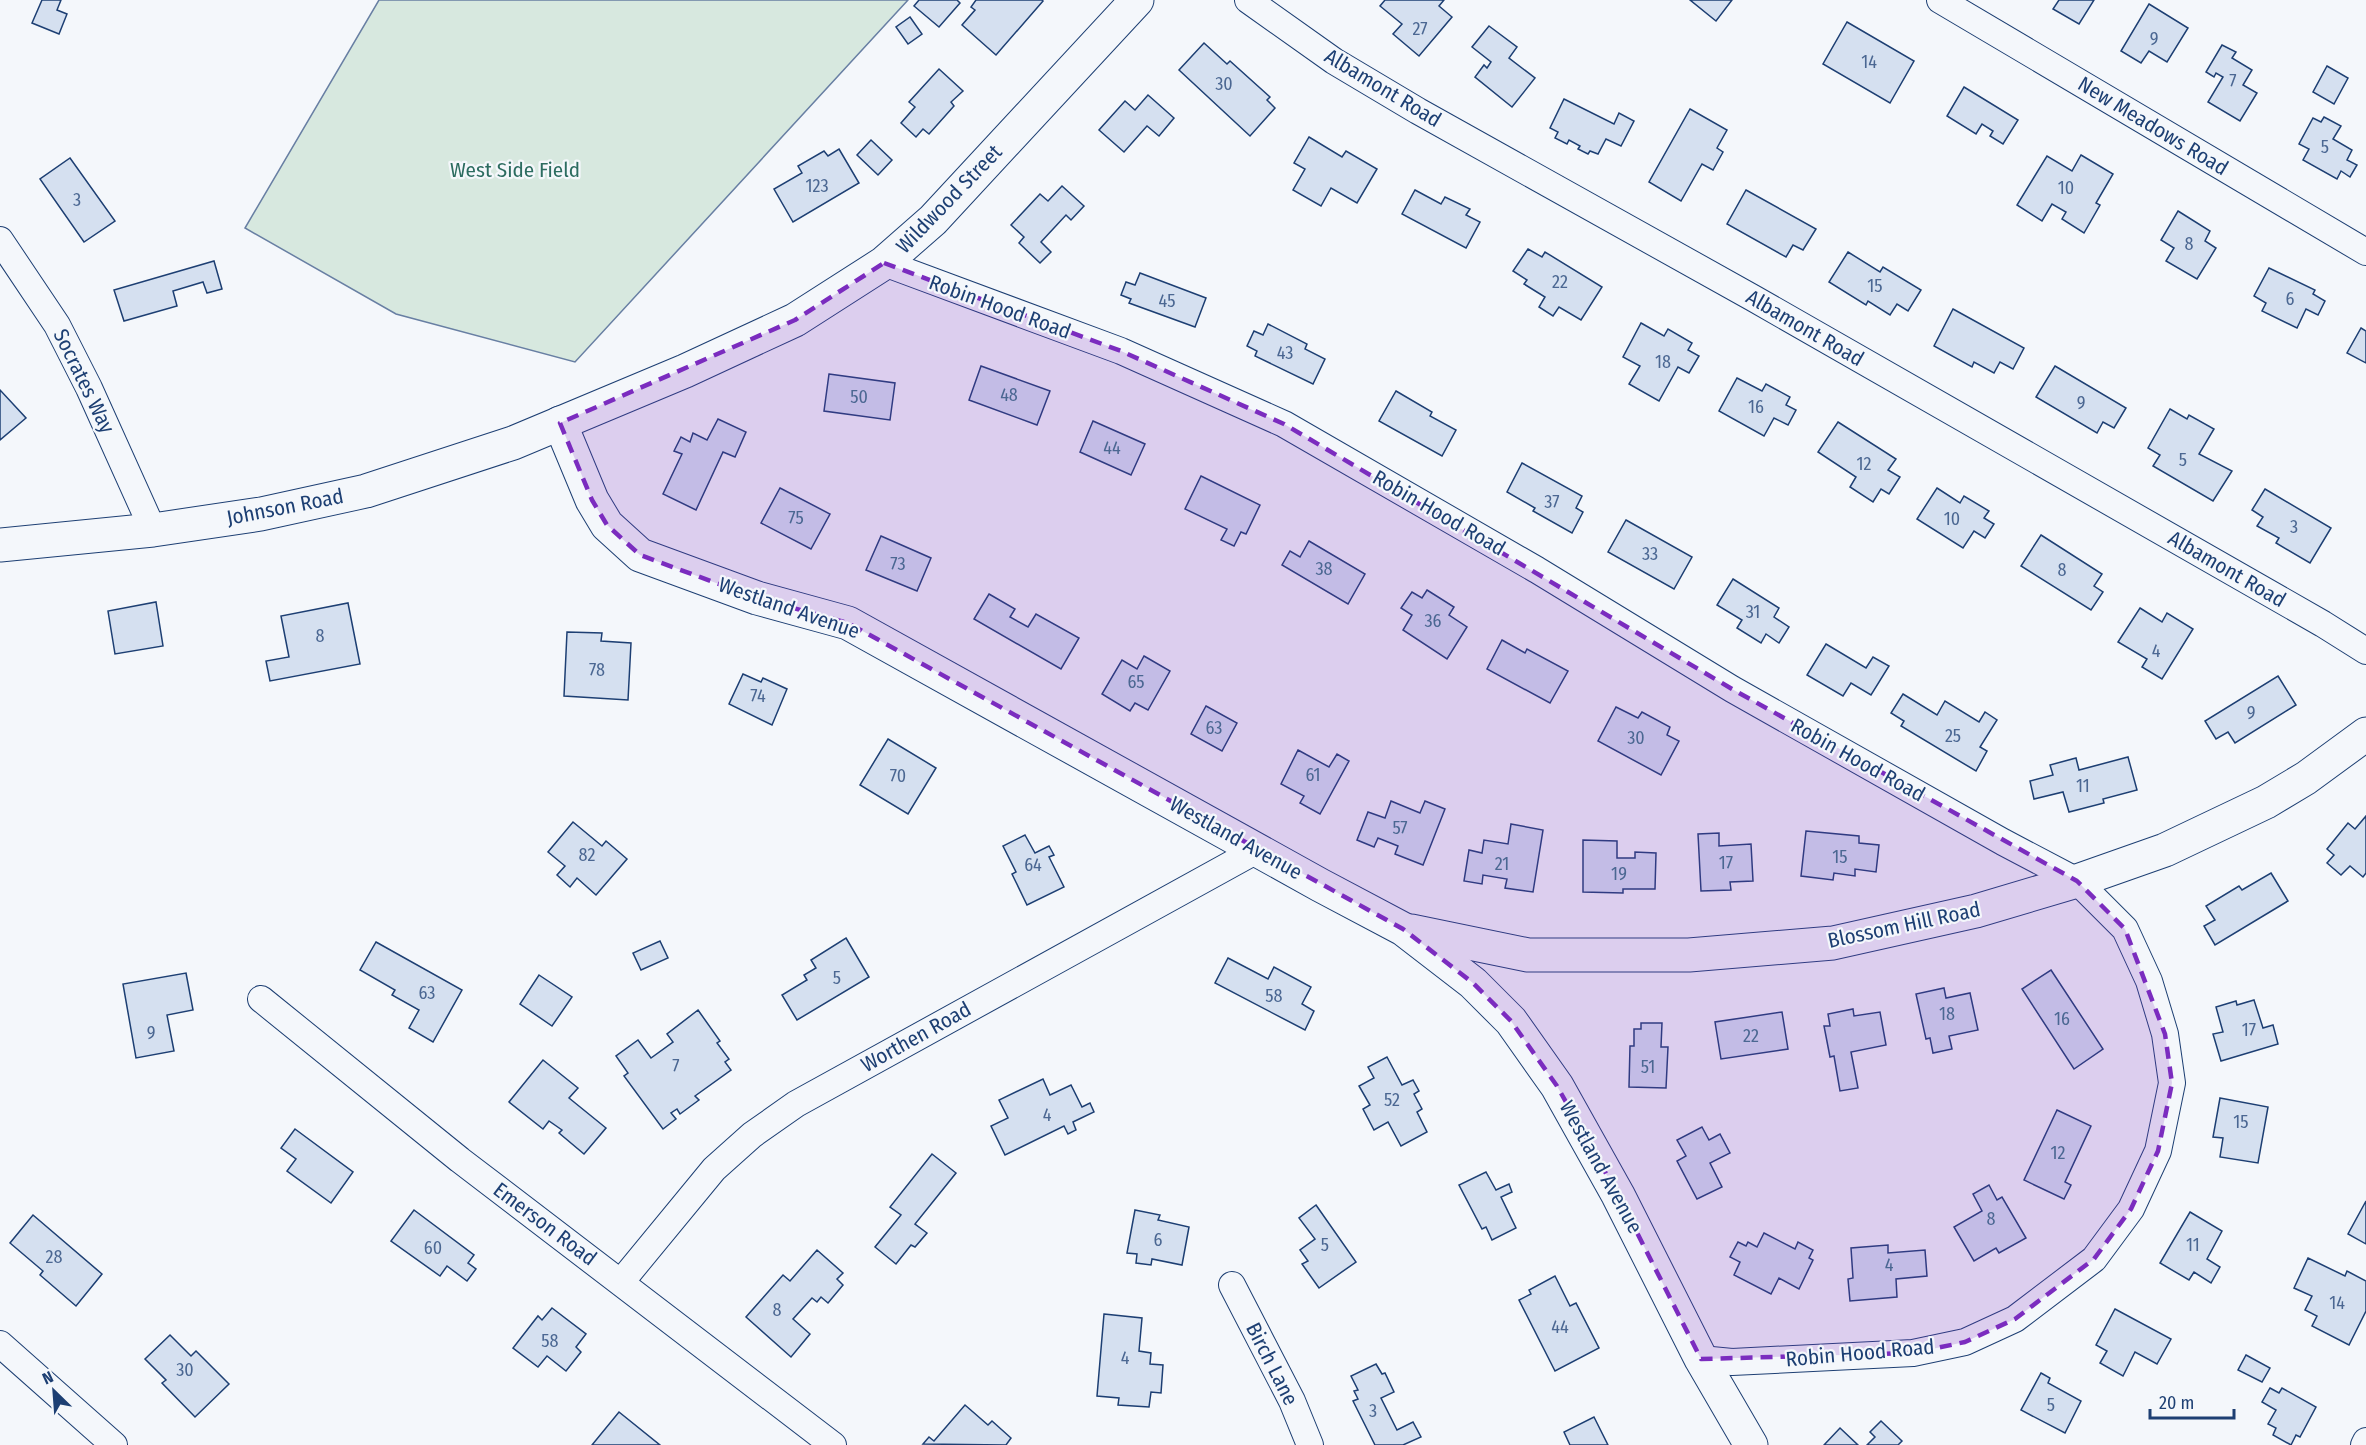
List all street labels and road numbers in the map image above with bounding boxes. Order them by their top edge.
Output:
street label: Albamont Road [1320,43,1446,133]
street label: New Meadows Road [2073,71,2233,181]
street label: Wildwood Street [891,139,1008,259]
street label: Robin Hood Road [925,269,1075,345]
street label: Albamont Road [1742,284,1868,372]
street label: Socrates Way [48,325,121,438]
street label: Robin Hood Road [1368,464,1510,562]
street label: Johnson Road [224,483,346,531]
street label: Albamont Road [2164,525,2290,613]
street label: Westland Avenue [715,572,863,644]
street label: Robin Hood Road [1786,712,1930,808]
street label: Westland Avenue [1165,791,1307,885]
street label: Blossom Hill Road [1825,896,1983,954]
street label: Worthen Road [856,996,976,1078]
street label: Westland Avenue [1554,1096,1648,1238]
street label: Emerson Road [488,1177,602,1271]
street label: Birch Lane [1240,1318,1304,1410]
street label: Robin Hood Road [1785,1334,1935,1372]

